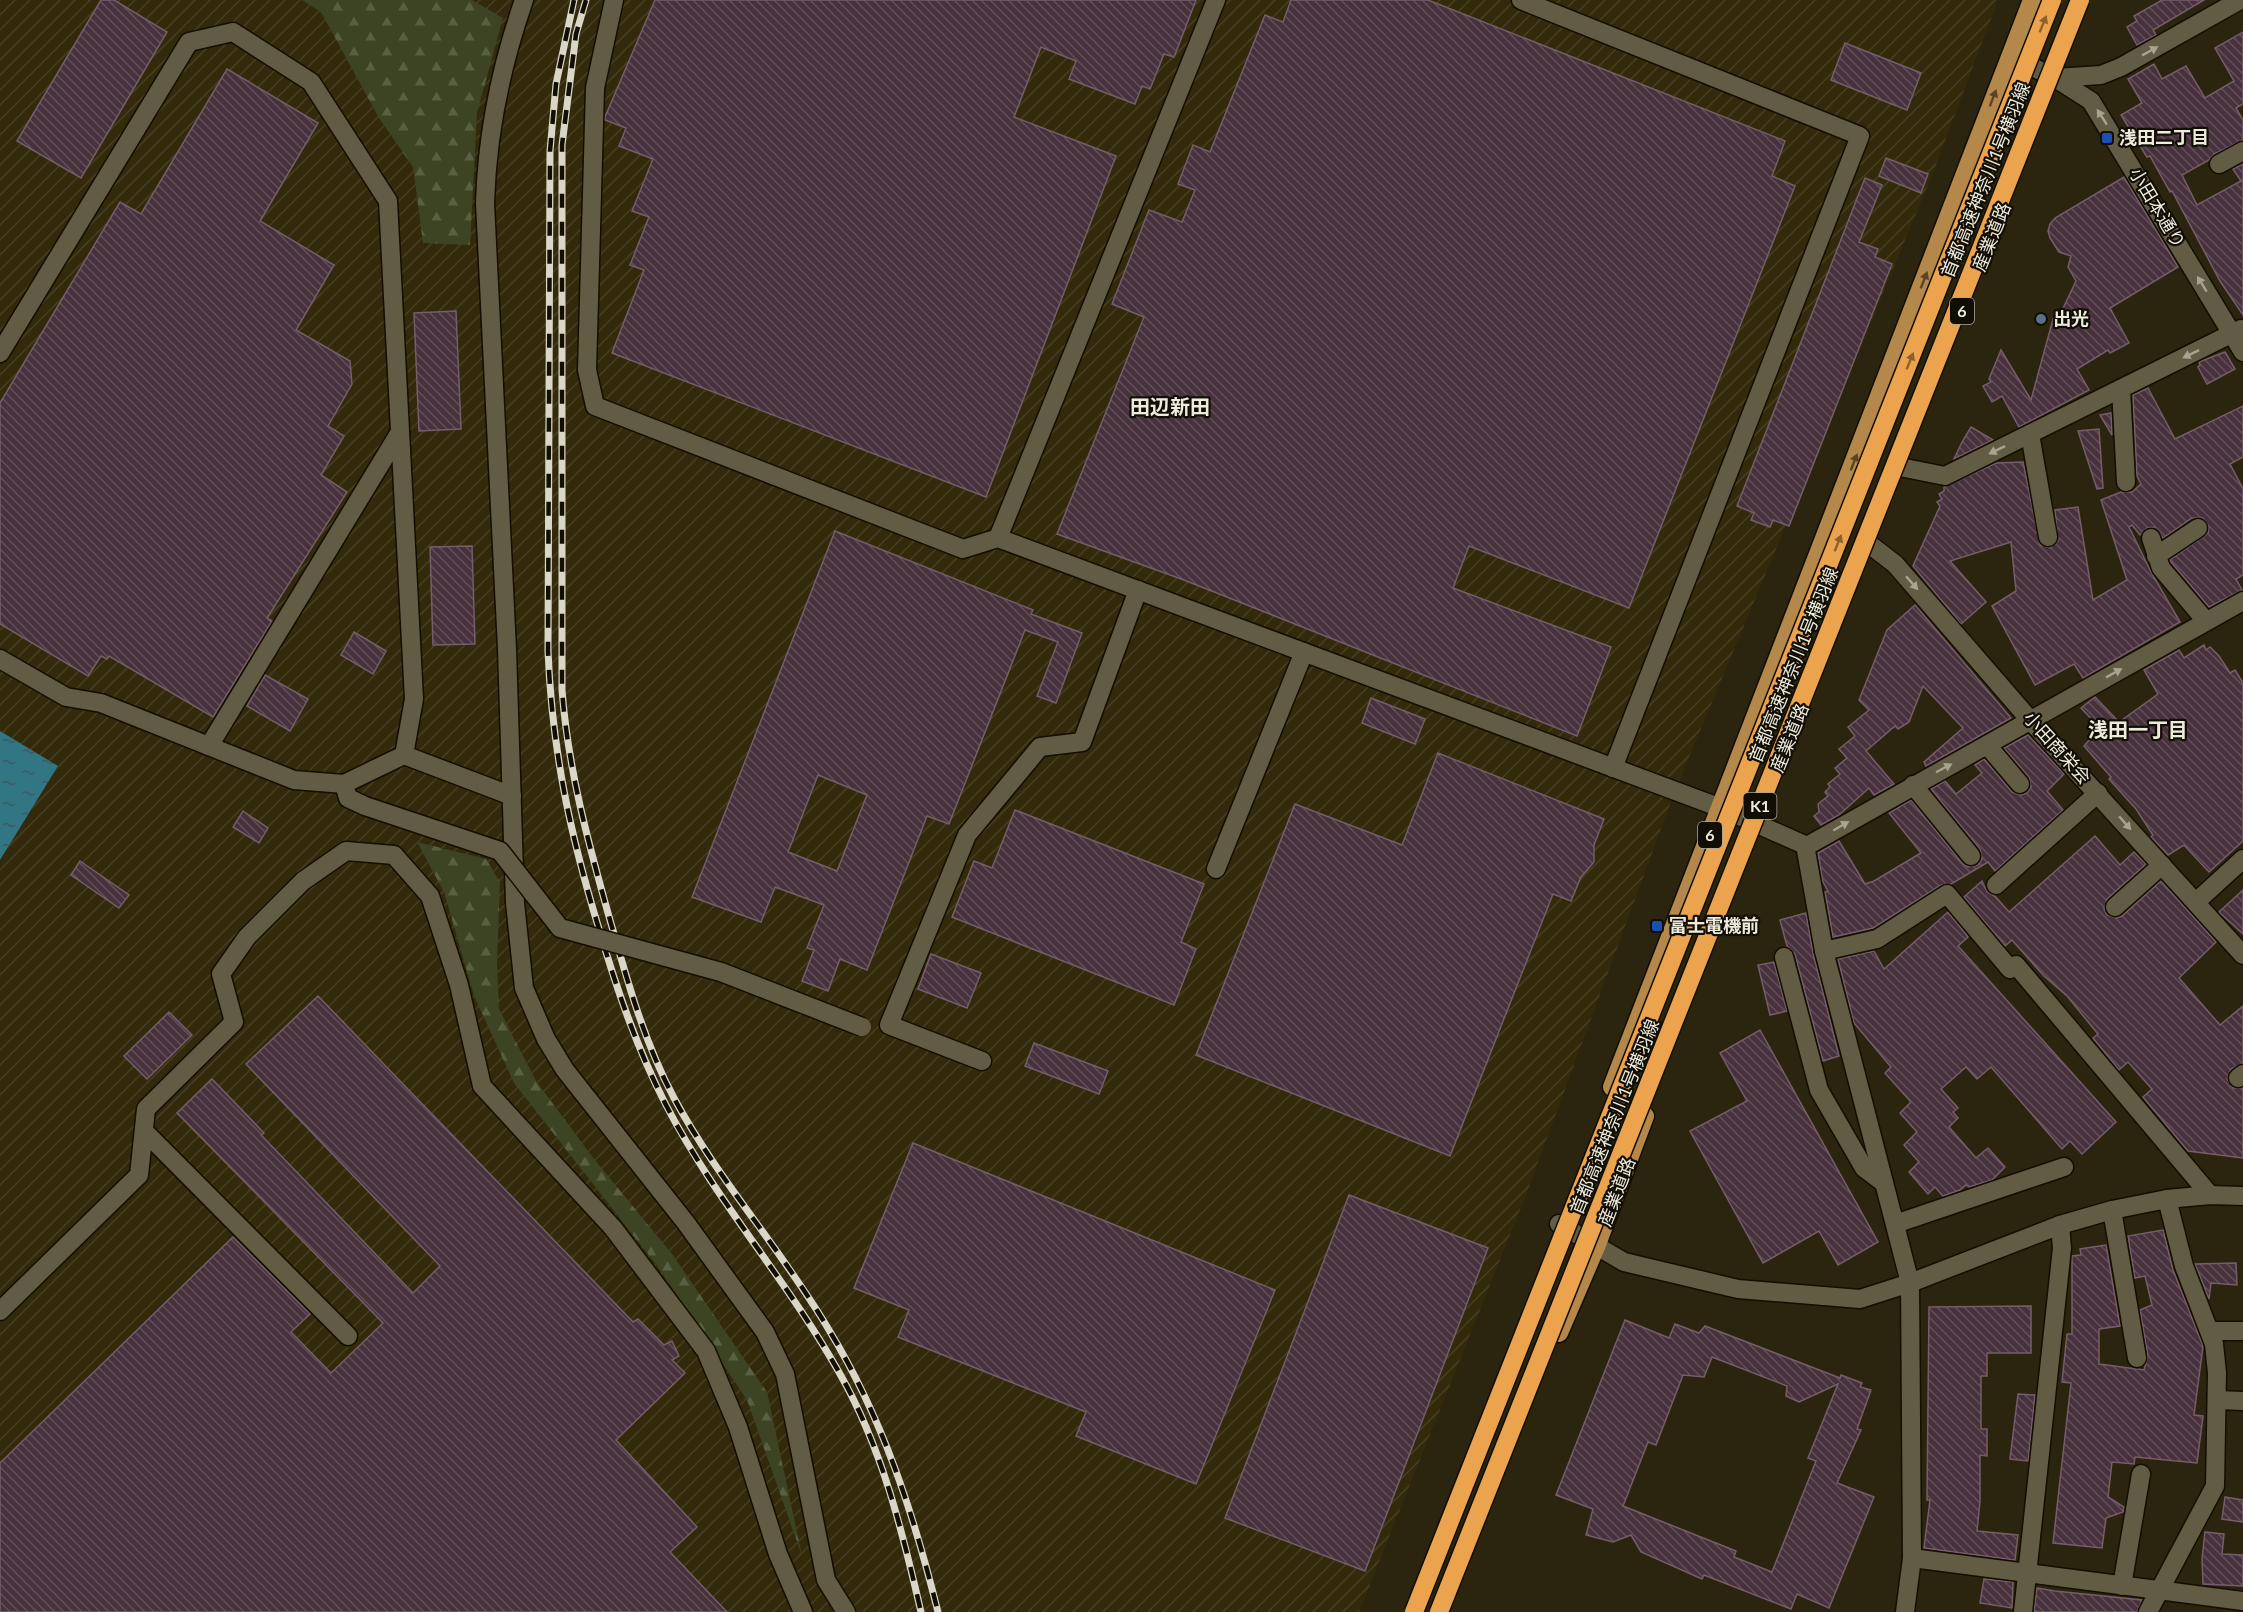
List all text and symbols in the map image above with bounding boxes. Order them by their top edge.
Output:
one-way arrow [2038,14,2048,32]
one-way arrow [2142,46,2159,56]
street label: 首都高速神奈川1号横羽線 [1936,79,2034,280]
one-way arrow [1989,88,1999,106]
one-way arrow [2097,109,2108,125]
place label: 浅田二丁目 [2119,126,2209,148]
marker: 浅田二丁目 [2100,131,2114,145]
street label: 小田本通り [2125,163,2190,252]
street label: 産業道路 [1967,199,2015,274]
one-way arrow [1919,270,1929,288]
one-way arrow [2197,276,2208,292]
road number: 6 [1950,298,1974,324]
place label: 出光 [2053,307,2089,329]
marker: 出光 [2034,312,2048,326]
one-way arrow [2182,350,2199,359]
one-way arrow [1905,352,1915,370]
district label: 田辺新田 [1130,394,1210,418]
one-way arrow [1988,445,2005,455]
one-way arrow [1849,453,1859,471]
one-way arrow [1833,533,1843,551]
street label: 首都高速神奈川1号横羽線 [1744,564,1842,765]
one-way arrow [1905,575,1918,591]
one-way arrow [2106,667,2122,678]
street label: 産業道路 [1765,700,1813,775]
street label: 小田商栄会 [2019,707,2096,788]
district label: 浅田一丁目 [2088,717,2188,741]
one-way arrow [1936,763,1953,773]
road number: K1 [1744,793,1776,819]
one-way arrow [2118,815,2131,830]
one-way arrow [1833,821,1850,831]
road number: 6 [1698,822,1722,848]
place label: 富士電機前 [1669,914,1759,936]
marker: 富士電機前 [1650,919,1664,933]
street label: 首都高速神奈川1号横羽線 [1565,1016,1663,1217]
street label: 産業道路 [1593,1154,1639,1229]

